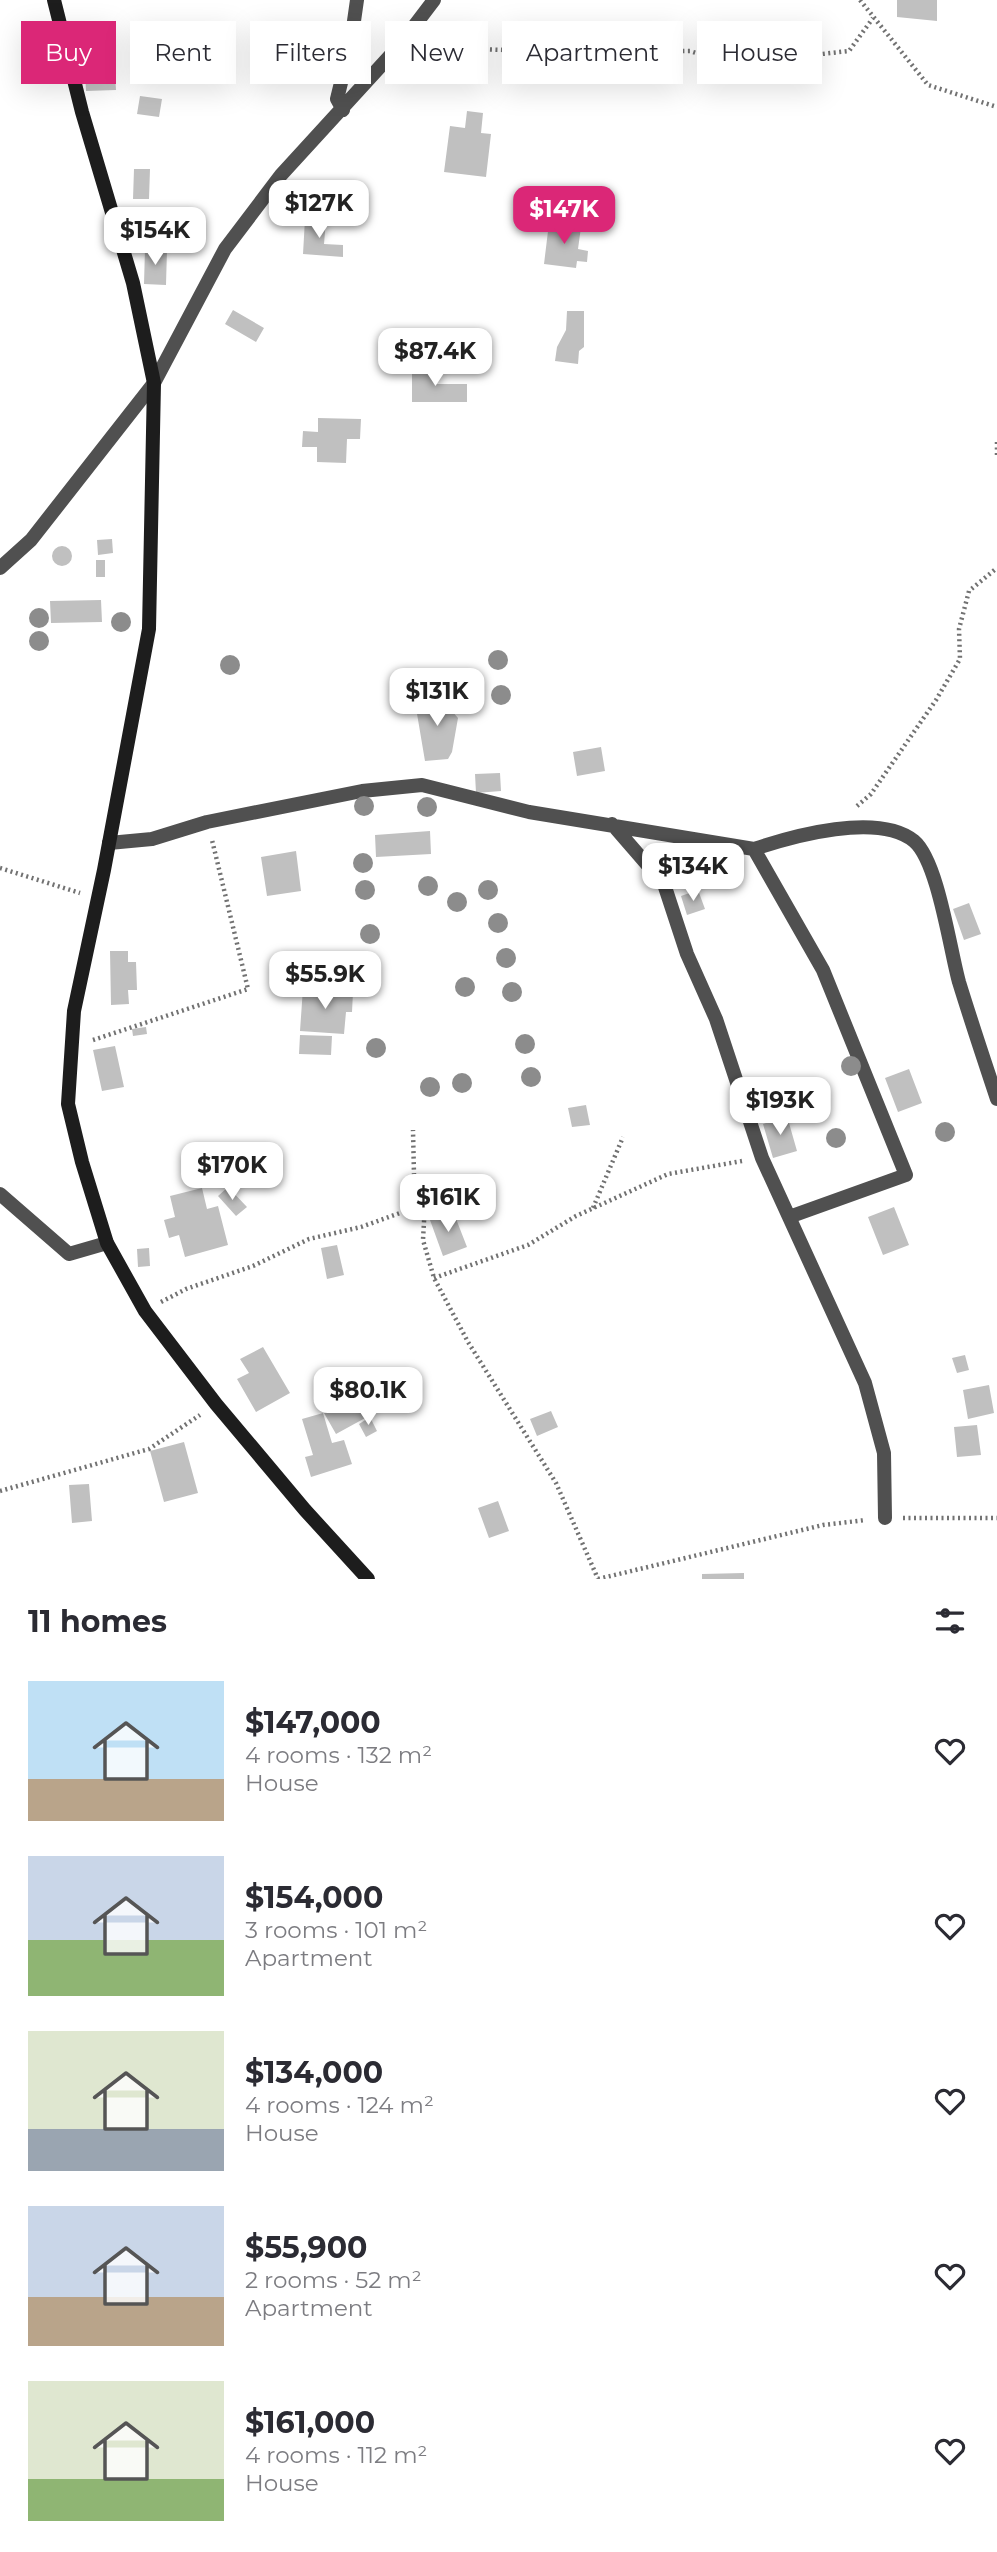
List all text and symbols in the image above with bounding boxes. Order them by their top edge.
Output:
chip: Buy [21,21,116,84]
chip: Rent [130,21,236,84]
chip: Filters [250,21,371,84]
chip: New [385,21,488,84]
chip: Apartment [502,21,683,84]
chip: House [697,21,822,84]
pin: $127K [270,180,368,240]
pin: $147K [515,187,613,246]
text: $127K [285,189,353,217]
text: $147K [529,195,599,223]
pin: $154K [106,208,204,267]
text: $154K [120,216,190,244]
pin: $87.4K [378,328,492,388]
text: $87.4K [394,337,476,365]
pin: $131K [388,668,486,728]
text: $131K [405,677,469,705]
pin: $134K [644,844,742,903]
text: $134K [658,852,728,880]
pin: $55.9K [268,951,382,1011]
text: $55.9K [285,960,365,988]
pin: $193K [731,1078,829,1137]
text: $193K [746,1086,814,1114]
pin: $170K [183,1142,281,1202]
text: $170K [197,1151,267,1179]
pin: $161K [399,1174,497,1234]
text: $161K [416,1183,480,1211]
pin: $80.1K [311,1368,425,1427]
text: $80.1K [330,1376,406,1404]
icon: filters [931,1602,969,1640]
text: 11 homes [28,1603,167,1640]
text: $147,000 [245,1704,381,1741]
icon: home [84,1709,168,1793]
icon: heart [931,1732,969,1770]
text: 4 rooms · 132 m² [245,1741,432,1769]
text: House [245,1769,319,1797]
text: $154,000 [245,1879,383,1916]
icon: home [84,1884,168,1968]
icon: heart [931,1907,969,1945]
text: 3 rooms · 101 m² [245,1916,427,1944]
text: Apartment [245,1944,373,1972]
text: $134,000 [245,2054,383,2091]
icon: home [84,2059,168,2143]
icon: heart [931,2082,969,2120]
text: 4 rooms · 124 m² [245,2091,434,2119]
text: House [245,2119,319,2147]
text: $55,900 [245,2229,367,2266]
icon: home [84,2234,168,2318]
icon: heart [931,2257,969,2295]
text: 2 rooms · 52 m² [245,2266,422,2294]
text: Apartment [245,2294,373,2322]
text: $161,000 [245,2404,375,2441]
icon: home [84,2409,168,2493]
icon: heart [931,2432,969,2470]
text: 4 rooms · 112 m² [245,2441,427,2469]
text: House [245,2469,319,2497]

